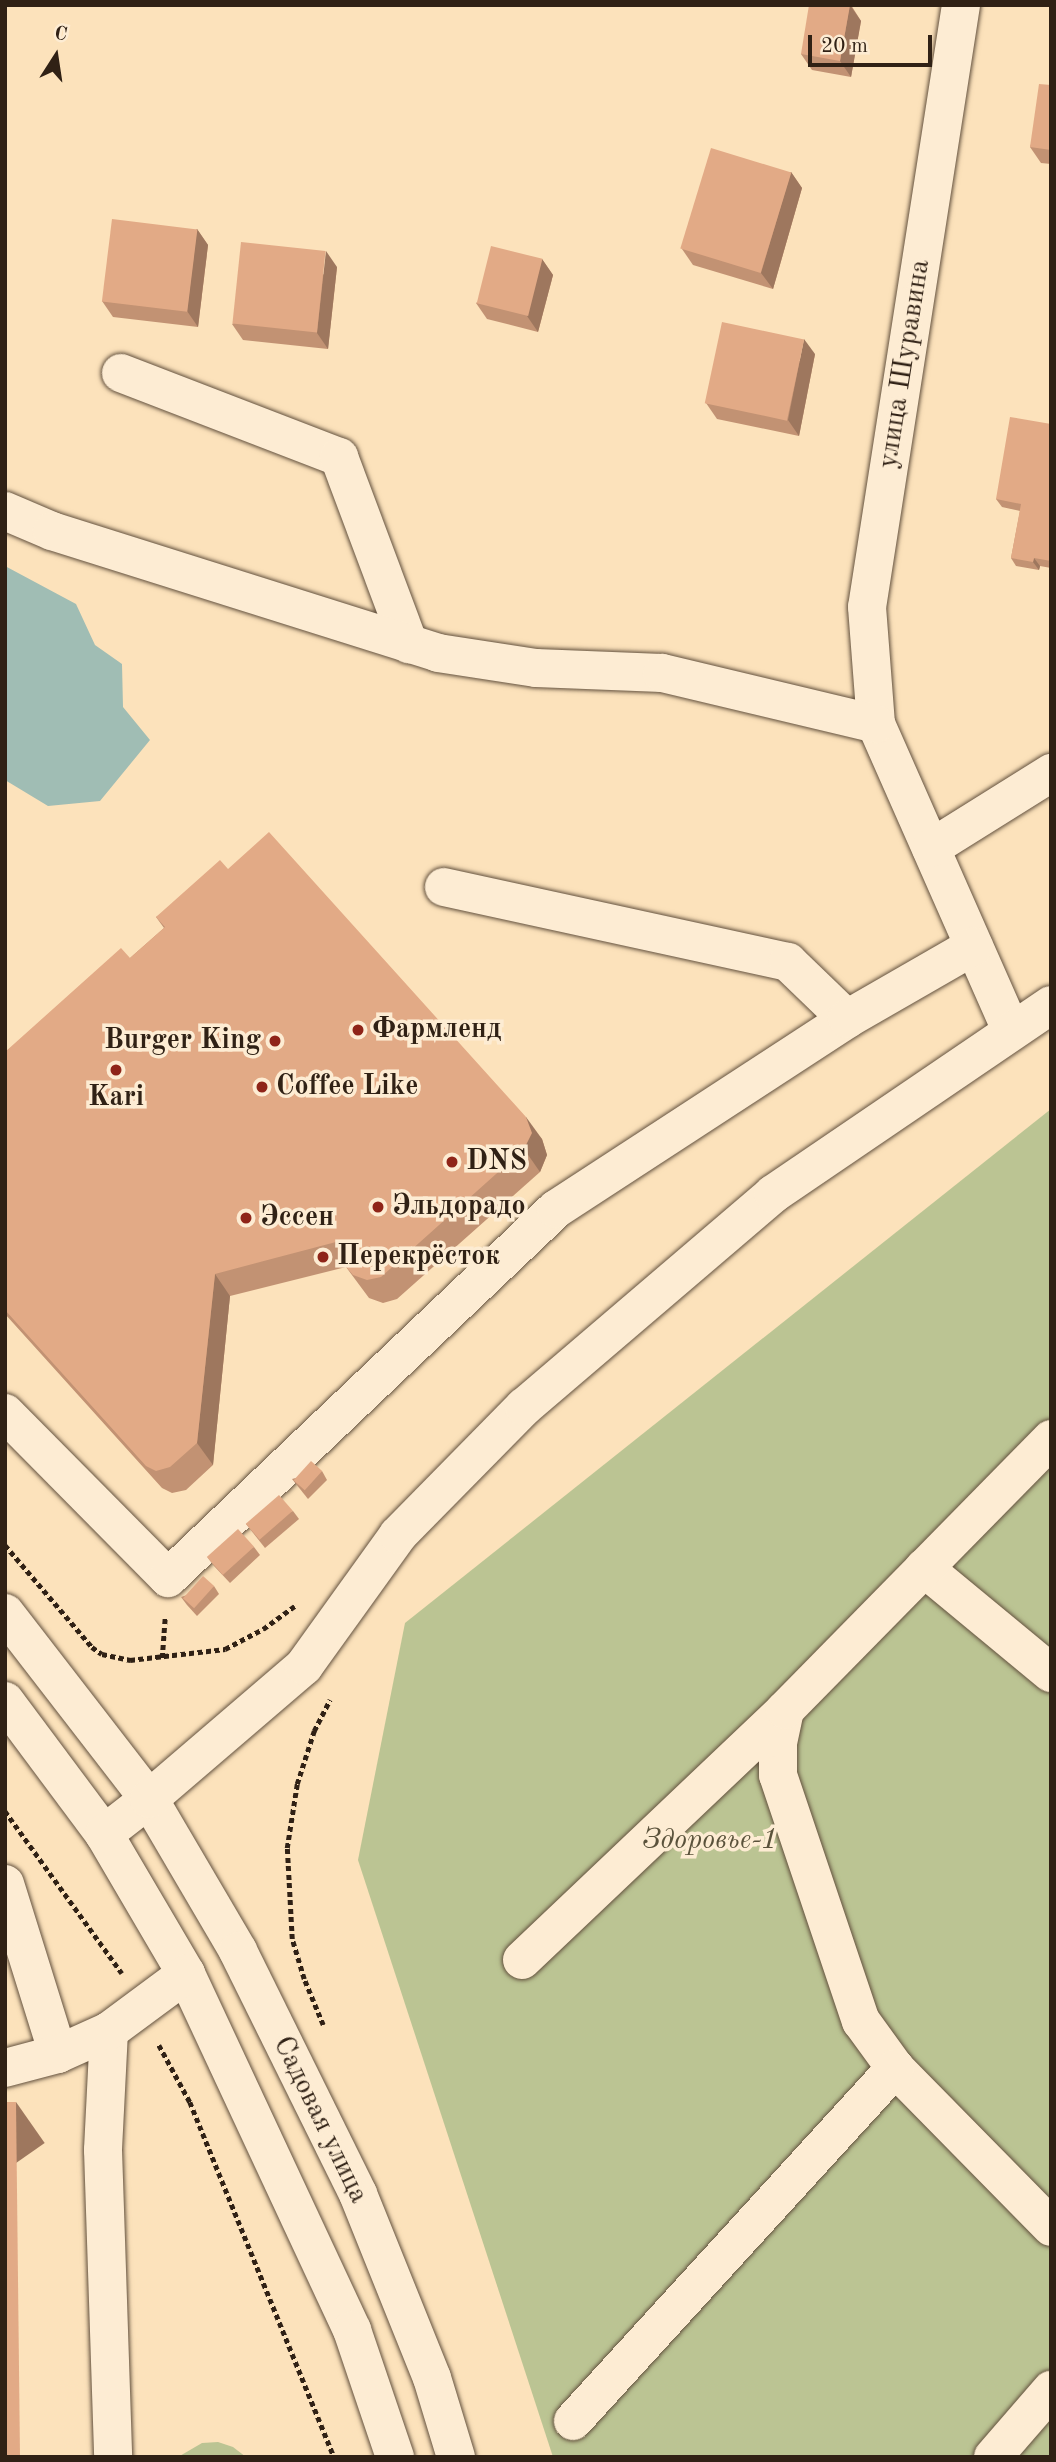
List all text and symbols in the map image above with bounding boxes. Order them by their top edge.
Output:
north arrow [21,21,91,91]
scale bar [811,21,935,65]
text: С [52,24,69,46]
text: 20 m [821,36,868,57]
street label: улица Шуравина [872,257,938,471]
place label: Фармленд [372,1013,501,1047]
marker: Фармленд [350,1022,366,1038]
place label: Burger King [104,1024,261,1058]
marker: Burger King [267,1033,283,1049]
marker: Kari [108,1062,124,1078]
place label: Coffee Like [276,1070,418,1104]
marker: Coffee Like [254,1079,270,1095]
place label: Kari [88,1081,144,1115]
place label: DNS [466,1145,527,1179]
marker: DNS [444,1154,460,1170]
place label: Эльдорадо [392,1190,526,1224]
marker: Эльдорадо [370,1199,386,1215]
place label: Эссен [260,1201,334,1235]
marker: Эссен [238,1210,254,1226]
place label: Перекрёсток [337,1240,500,1274]
marker: Перекрёсток [315,1249,331,1265]
park label: Здоровье-1 [642,1824,778,1858]
street label: Садовая улица [265,2031,375,2209]

